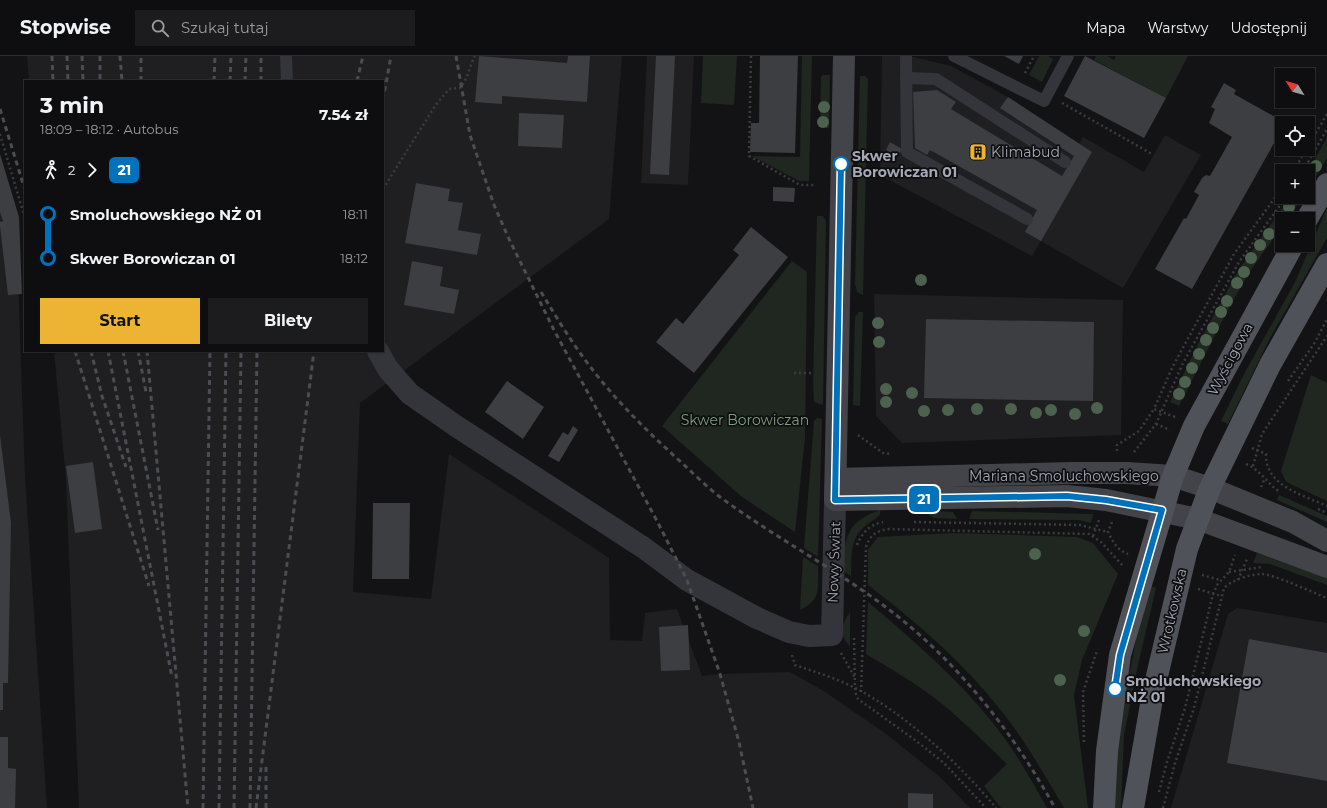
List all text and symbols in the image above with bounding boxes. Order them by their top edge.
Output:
search box [135,10,415,46]
text: Stopwise [20,16,111,39]
icon: search [149,17,171,39]
text: Szukaj tutaj [181,18,269,37]
text: Mapa [1086,19,1126,37]
text: Warstwy [1148,19,1208,37]
text: Udostępnij [1230,19,1307,37]
north arrow [1275,68,1315,108]
map controls [1275,68,1315,252]
text: 3 min [40,92,104,119]
text: 7.54 zł [319,105,368,124]
button: locate [1275,116,1315,156]
text: 18:09 – 18:12 · Autobus [40,121,179,137]
building icon: Klimabud [968,142,988,162]
place label: Klimabud [991,143,1060,161]
place label: Skwer Borowiczan 01 [852,147,957,181]
marker: Skwer Borowiczan 01 [833,156,849,172]
icon: walk [40,159,62,181]
icon: forward [81,159,103,181]
text: 21 [117,161,131,179]
text: 2 [68,162,75,178]
button: + [1275,164,1315,204]
text: Smoluchowskiego NŻ 01 [70,205,262,224]
text: 18:11 [343,206,368,222]
button: − [1275,212,1315,252]
text: Skwer Borowiczan 01 [70,249,236,268]
text: 18:12 [340,250,368,266]
button: Start [40,298,200,344]
button: Bilety [208,298,368,344]
street label: Wyścigowa [1203,320,1257,398]
park label: Skwer Borowiczan [681,411,809,429]
street label: Mariana Smoluchowskiego [969,467,1159,485]
line badge: 21 [906,486,942,512]
text: 21 [917,490,931,508]
street label: Nowy Świat [824,520,844,603]
street label: Wrotkowska [1153,567,1191,655]
place label: Smoluchowskiego NŻ 01 [1126,672,1261,706]
marker: Smoluchowskiego NŻ 01 [1107,681,1123,697]

